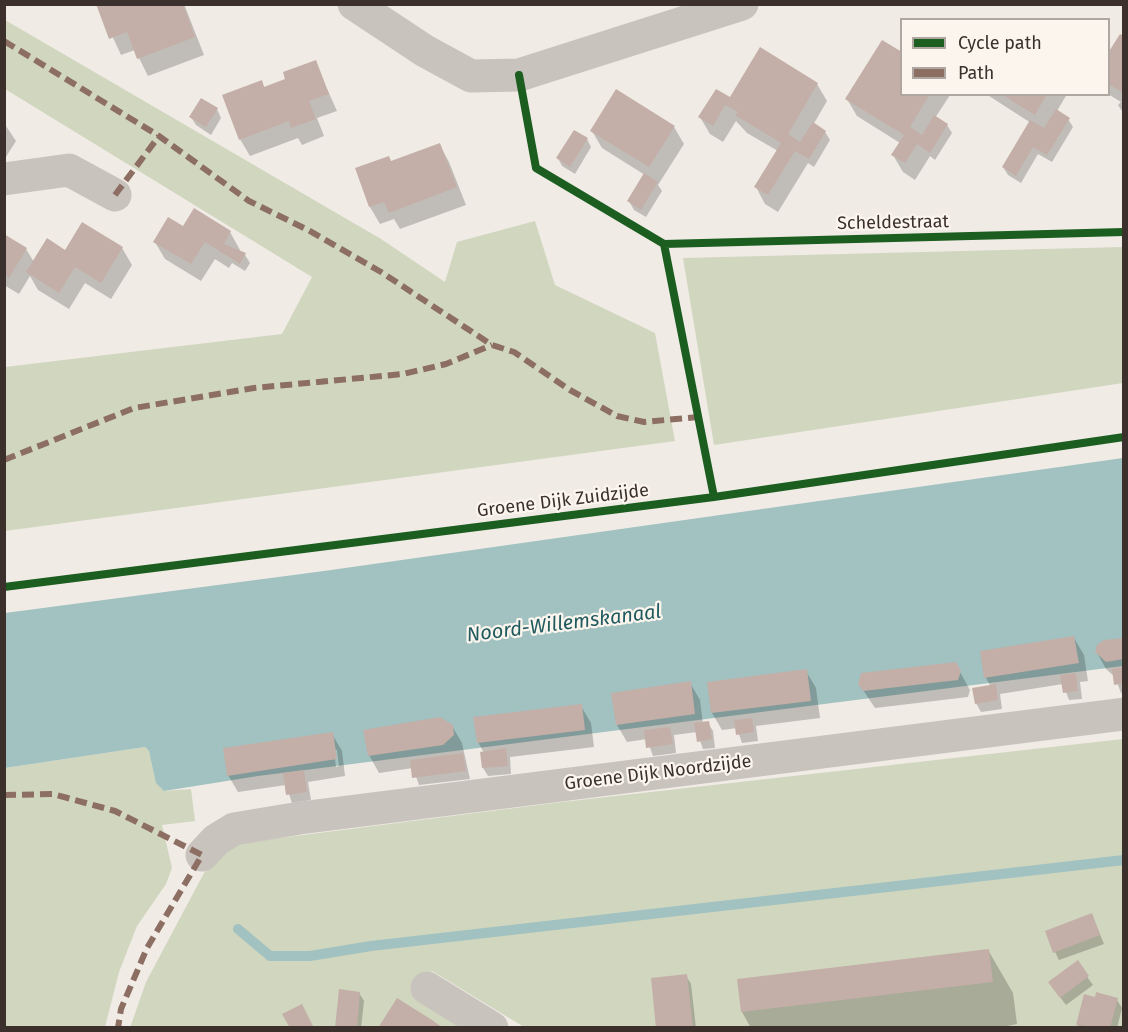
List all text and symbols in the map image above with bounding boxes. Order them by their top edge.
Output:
legend [900,18,1110,96]
text: Cycle path [958,32,1042,54]
text: Path [958,62,994,84]
street label: Scheldestraat [837,211,949,235]
street label: Groene Dijk Zuidzijde [476,480,650,522]
water label: Noord-Willemskanaal [465,600,663,648]
street label: Groene Dijk Noordzijde [563,751,753,795]

